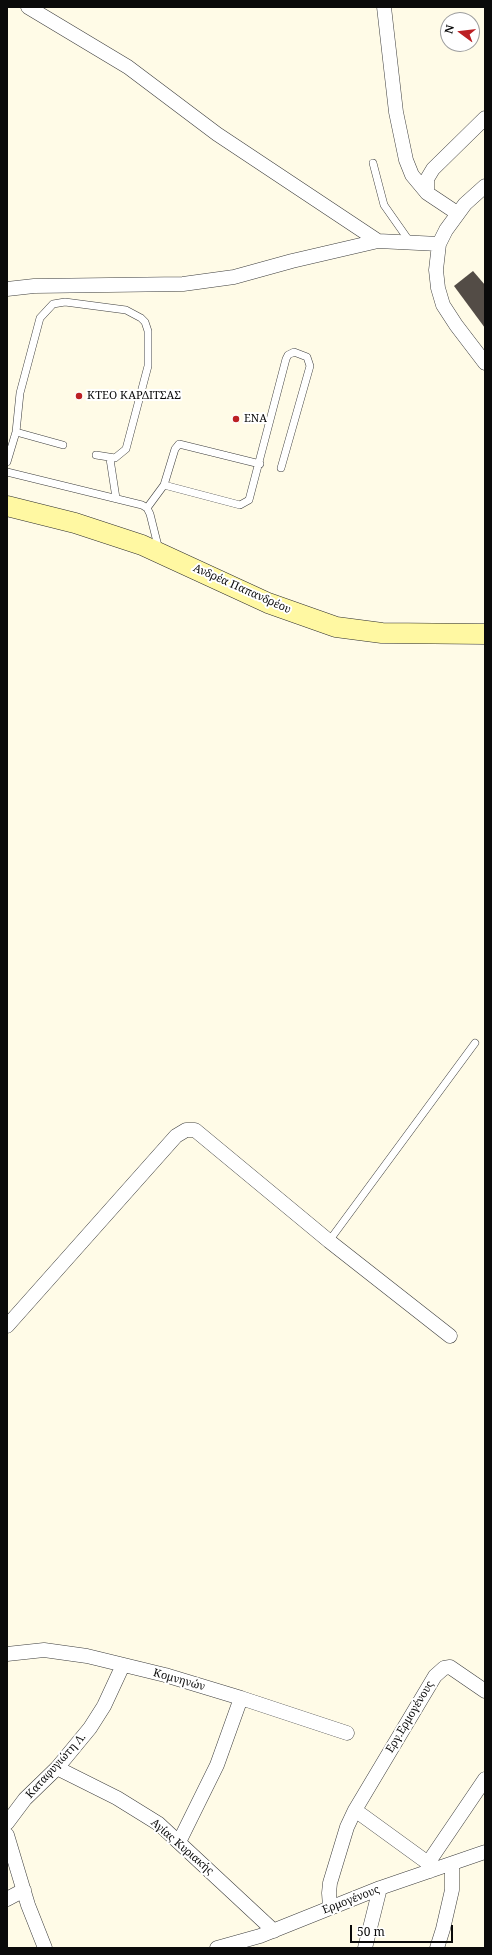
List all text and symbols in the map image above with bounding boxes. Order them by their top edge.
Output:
north arrow [440,12,480,52]
text: N [441,23,457,35]
place label: ΚΤΕΟ ΚΑΡΔΙΤΣΑΣ [87,389,181,403]
marker: ΚΤΕΟ ΚΑΡΔΙΤΣΑΣ [74,391,84,401]
place label: ΕΝΑ [244,412,267,426]
marker: ΕΝΑ [231,414,241,424]
street label: Ανδρέα Παπανδρέου [191,562,293,616]
street label: Κομνηνών [152,1666,206,1694]
street label: Εργ.Ερμογένους [383,1679,437,1755]
street label: Καταφυγιώτη Λ. [23,1731,89,1801]
street label: Αγίας Κυριακής [148,1816,216,1878]
street label: Ερμογένους [321,1883,381,1917]
scale bar [352,1917,455,1943]
text: 50 m [357,1923,385,1940]

